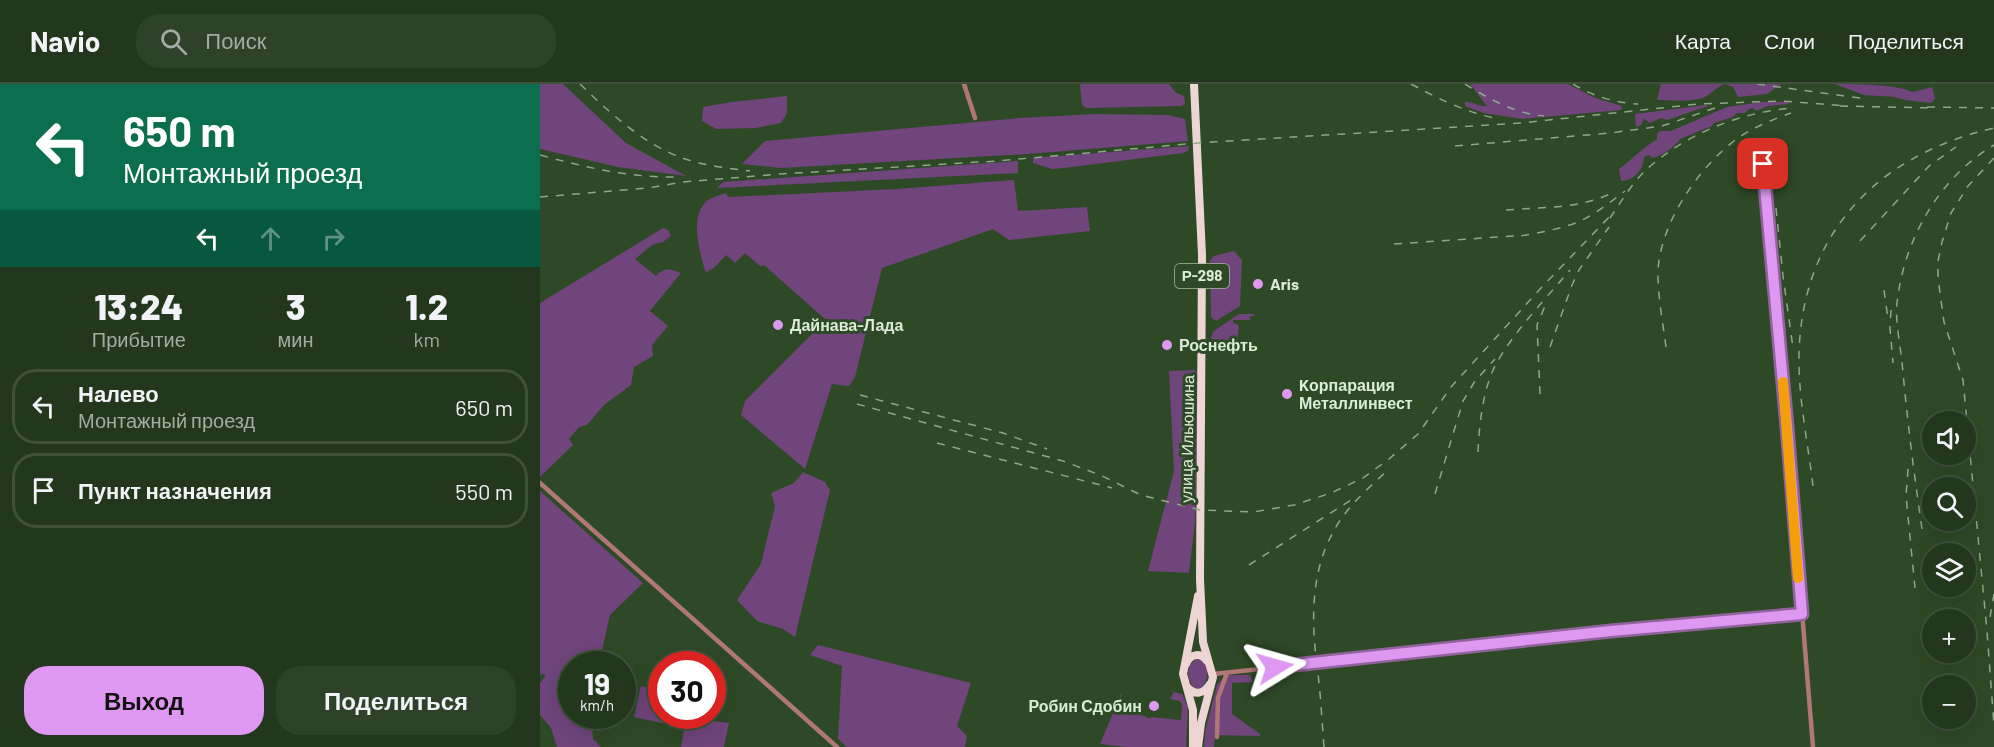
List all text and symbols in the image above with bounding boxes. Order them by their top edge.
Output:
search box [136,14,556,68]
text: Navio [30,24,100,58]
icon: search [157,25,190,58]
text: Поиск [205,27,266,53]
text: Карта [1675,28,1731,53]
text: Слои [1764,28,1815,53]
text: Поделиться [1848,28,1964,53]
text: 650 m [123,105,236,155]
icon: left [24,108,102,186]
pin [1737,138,1788,189]
icon: arrive [1746,147,1779,180]
text: Монтажный проезд [123,156,362,188]
icon: left [191,222,224,255]
icon: ahead [254,222,287,255]
icon: right [317,222,350,255]
road number: Р-298 [1175,264,1229,288]
place label: Aris [1270,274,1299,293]
marker: Aris [1251,277,1265,291]
text: 13:24 [94,284,183,327]
text: 3 [286,284,305,327]
text: 1.2 [405,284,448,327]
place label: Дайнава-Лада [790,315,903,334]
marker: Дайнава-Лада [771,318,785,332]
text: Прибытие [92,327,186,351]
text: мин [278,327,314,351]
text: km [413,327,440,351]
place label: Роснефть [1179,335,1258,354]
marker: Роснефть [1160,338,1174,352]
street label: улица Ильюшина [1176,375,1197,503]
place label: Kорпарация Металлинвест [1299,375,1413,412]
text: Налево [78,380,159,406]
marker: Kорпарация Металлинвест [1280,387,1294,401]
icon: left [27,390,60,423]
text: 650 m [455,394,513,420]
text: Монтажный проезд [78,408,255,432]
map controls [1922,411,1976,729]
button: sound [1922,411,1976,465]
icon: arrive [27,474,60,507]
text: Пункт назначения [78,477,272,503]
button: search [1922,477,1976,531]
text: 550 m [455,478,513,504]
button: layers [1922,543,1976,597]
button: + [1922,609,1976,663]
position arrow [1243,635,1307,699]
speed limit sign: 30 [648,651,726,729]
text: 19 [584,665,610,701]
button: Выход [24,666,264,735]
button: Поделиться [276,666,516,735]
button: − [1922,675,1976,729]
text: km/h [580,696,614,714]
place label: Робин Сдобин [1029,696,1142,715]
marker: Робин Сдобин [1147,699,1161,713]

